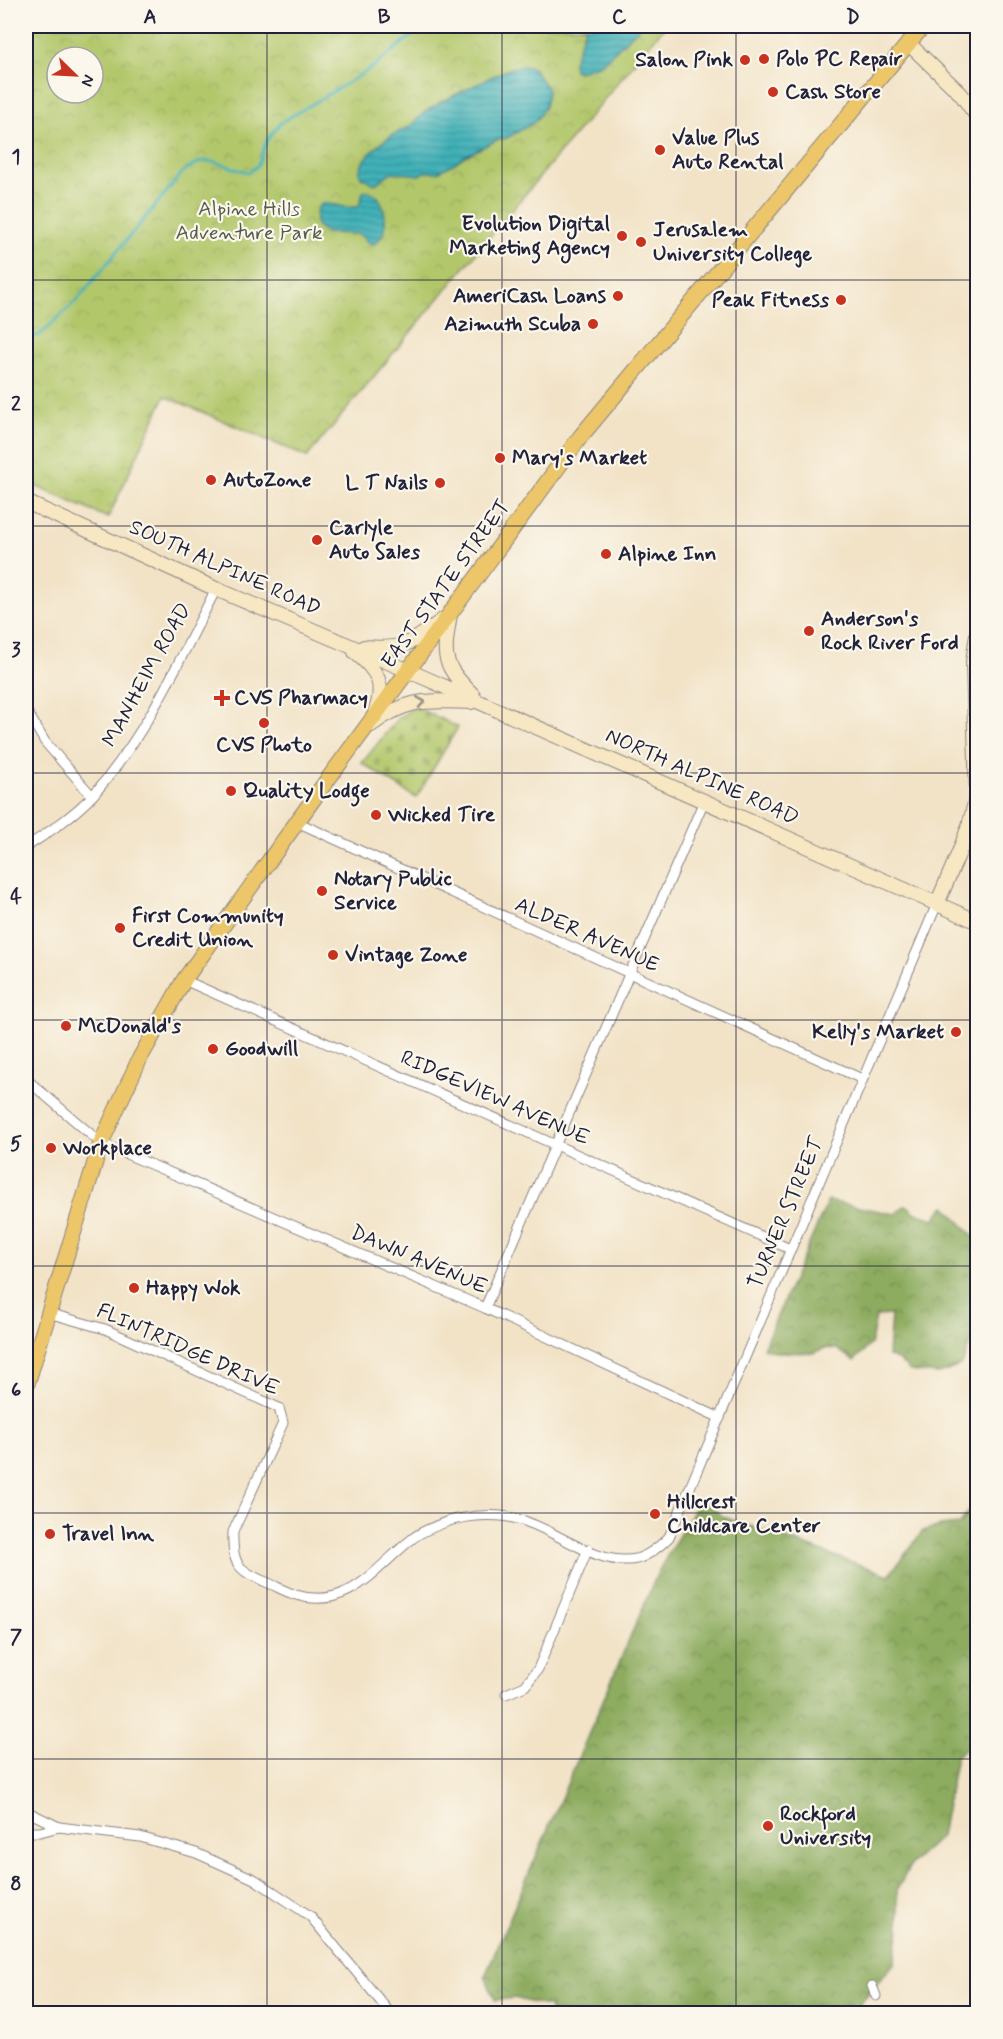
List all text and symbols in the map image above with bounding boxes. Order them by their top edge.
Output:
text: A [143,4,157,31]
text: B [378,4,391,31]
text: C [612,4,627,31]
text: D [846,4,860,31]
north arrow [45,45,105,105]
place label: Polo PC Repair [776,45,903,73]
place label: Salon Pink [635,46,734,74]
marker: Polo PC Repair [757,52,771,66]
marker: Salon Pink [738,53,752,67]
text: N [76,71,99,90]
place label: Cash Store [785,78,881,106]
marker: Cash Store [766,85,780,99]
place label: Value Plus Auto Rental [672,124,783,176]
marker: Value Plus Auto Rental [653,143,667,157]
text: 1 [12,144,20,171]
park label: Alpine Hills Adventure Park [175,195,323,247]
place label: Evolution Digital Marketing Agency [449,210,610,264]
place label: Jerusalem University College [653,216,812,268]
marker: Evolution Digital Marketing Agency [615,229,629,243]
marker: Jerusalem University College [634,235,648,249]
place label: AmeriCash Loans [453,282,607,310]
place label: Peak Fitness [712,286,830,314]
marker: AmeriCash Loans [611,289,625,303]
marker: Peak Fitness [834,293,848,307]
place label: Azimuth Scuba [444,310,581,338]
marker: Azimuth Scuba [586,317,600,331]
text: 2 [11,391,21,418]
place label: Mary's Market [512,444,647,472]
marker: Mary's Market [493,451,507,465]
place label: AutoZone [223,466,311,494]
place label: L T Nails [346,469,429,497]
marker: AutoZone [204,473,218,487]
marker: L T Nails [433,476,447,490]
street label: EAST STATE STREET [375,494,517,674]
street label: SOUTH ALPINE ROAD [125,513,325,623]
place label: Carlyle Auto Sales [329,514,421,566]
marker: Carlyle Auto Sales [310,533,324,547]
place label: Alpine Inn [618,540,717,568]
marker: Alpine Inn [599,547,613,561]
street label: MANHEIM ROAD [96,598,198,752]
place label: Anderson's Rock River Ford [821,605,959,657]
marker: Anderson's Rock River Ford [802,624,816,638]
text: 3 [11,637,21,664]
place label: CVS Pharmacy [234,684,368,712]
marker: CVS Pharmacy [215,691,229,705]
one-way arrow [416,697,426,709]
marker: CVS Photo [257,716,271,730]
street label: NORTH ALPINE ROAD [601,722,803,832]
place label: CVS Photo [216,731,312,759]
place label: Quality Lodge [243,777,370,807]
marker: Quality Lodge [224,784,238,798]
place label: Wicked Tire [387,801,496,829]
marker: Wicked Tire [369,808,383,822]
place label: Notary Public Service [334,865,452,917]
text: 4 [10,884,22,911]
marker: Notary Public Service [315,884,329,898]
street label: ALDER AVENUE [511,891,663,979]
place label: First Community Credit Union [132,902,284,954]
marker: First Community Credit Union [113,921,127,935]
place label: Vintage Zone [345,941,467,969]
marker: Vintage Zone [326,948,340,962]
place label: McDonald's [78,1012,182,1040]
place label: Kelly's Market [812,1018,944,1046]
marker: McDonald's [59,1019,73,1033]
marker: Kelly's Market [949,1025,963,1039]
place label: Goodwill [225,1035,298,1063]
marker: Goodwill [206,1042,220,1056]
street label: RIDGEVIEW AVENUE [396,1044,594,1152]
text: 5 [10,1131,22,1158]
street label: TURNER STREET [741,1132,831,1293]
place label: Workplace [62,1134,152,1162]
marker: Workplace [44,1141,58,1155]
street label: DAWN AVENUE [346,1219,492,1301]
place label: Happy Wok [146,1274,241,1302]
marker: Happy Wok [127,1281,141,1295]
street label: FLINTRIDGE DRIVE [92,1297,284,1403]
text: 6 [11,1377,21,1404]
place label: Hillcrest Childcare Center [667,1488,821,1540]
marker: Hillcrest Childcare Center [648,1507,662,1521]
place label: Travel Inn [62,1520,155,1548]
marker: Travel Inn [43,1527,57,1541]
text: 7 [10,1624,22,1651]
place label: Rockford University [780,1800,872,1852]
marker: Rockford University [761,1819,775,1833]
text: 8 [10,1871,22,1898]

